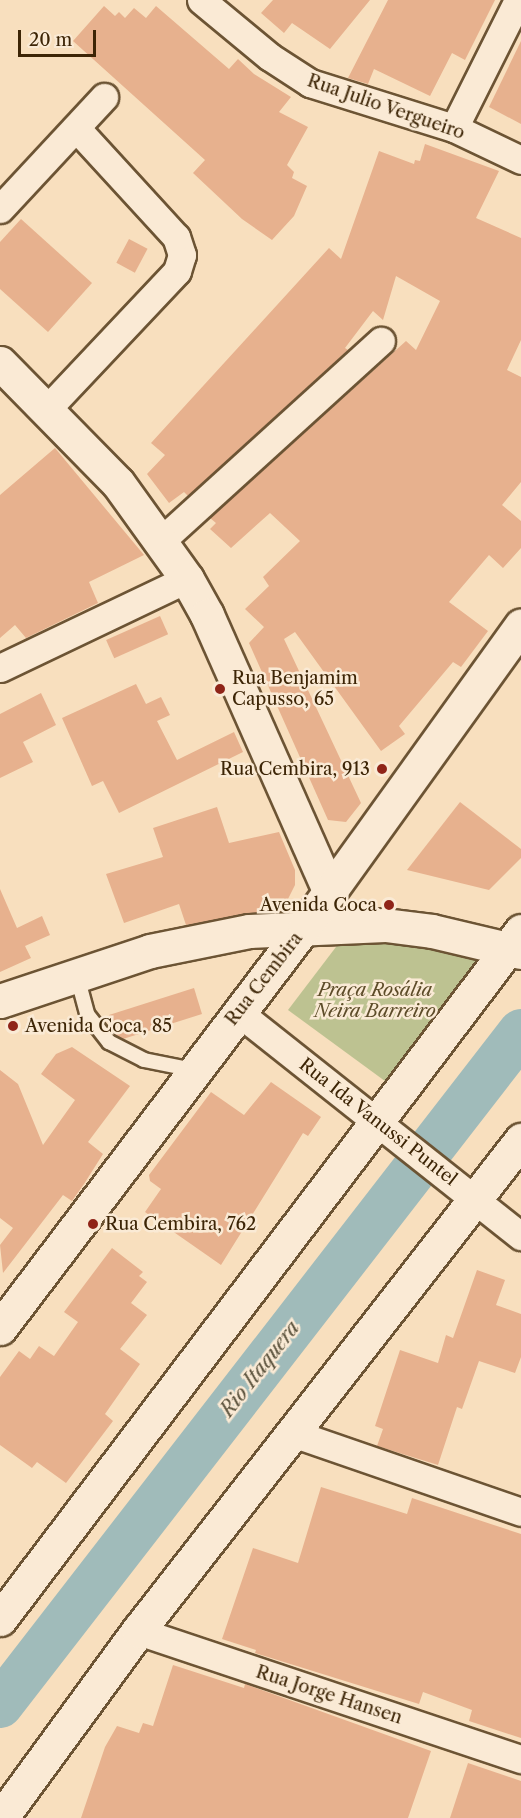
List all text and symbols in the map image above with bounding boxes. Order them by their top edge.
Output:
scale bar [21,18,99,56]
text: 20 m [29,29,72,51]
street label: Rua Julio Vergueiro [304,70,468,144]
place label: Rua Benjamim Capusso, 65 [232,668,358,710]
marker: Rua Benjamim Capusso, 65 [213,682,227,696]
place label: Rua Cembira, 913 [220,758,370,780]
marker: Rua Cembira, 913 [375,762,389,776]
place label: Avenida Coca [260,894,377,916]
marker: Avenida Coca [382,898,396,912]
street label: Rua Cembira [221,928,307,1030]
park label: Praça Rosália Neira Barreiro [314,980,436,1022]
place label: Avenida Coca, 85 [25,1015,172,1037]
marker: Avenida Coca, 85 [6,1019,20,1033]
street label: Rua Ida Vanussi Puntel [294,1053,462,1191]
place label: Rua Cembira, 762 [105,1213,256,1235]
marker: Rua Cembira, 762 [86,1217,100,1231]
water label: Rio Itaquera [215,1316,305,1422]
street label: Rua Jorge Hansen [253,1661,405,1729]

